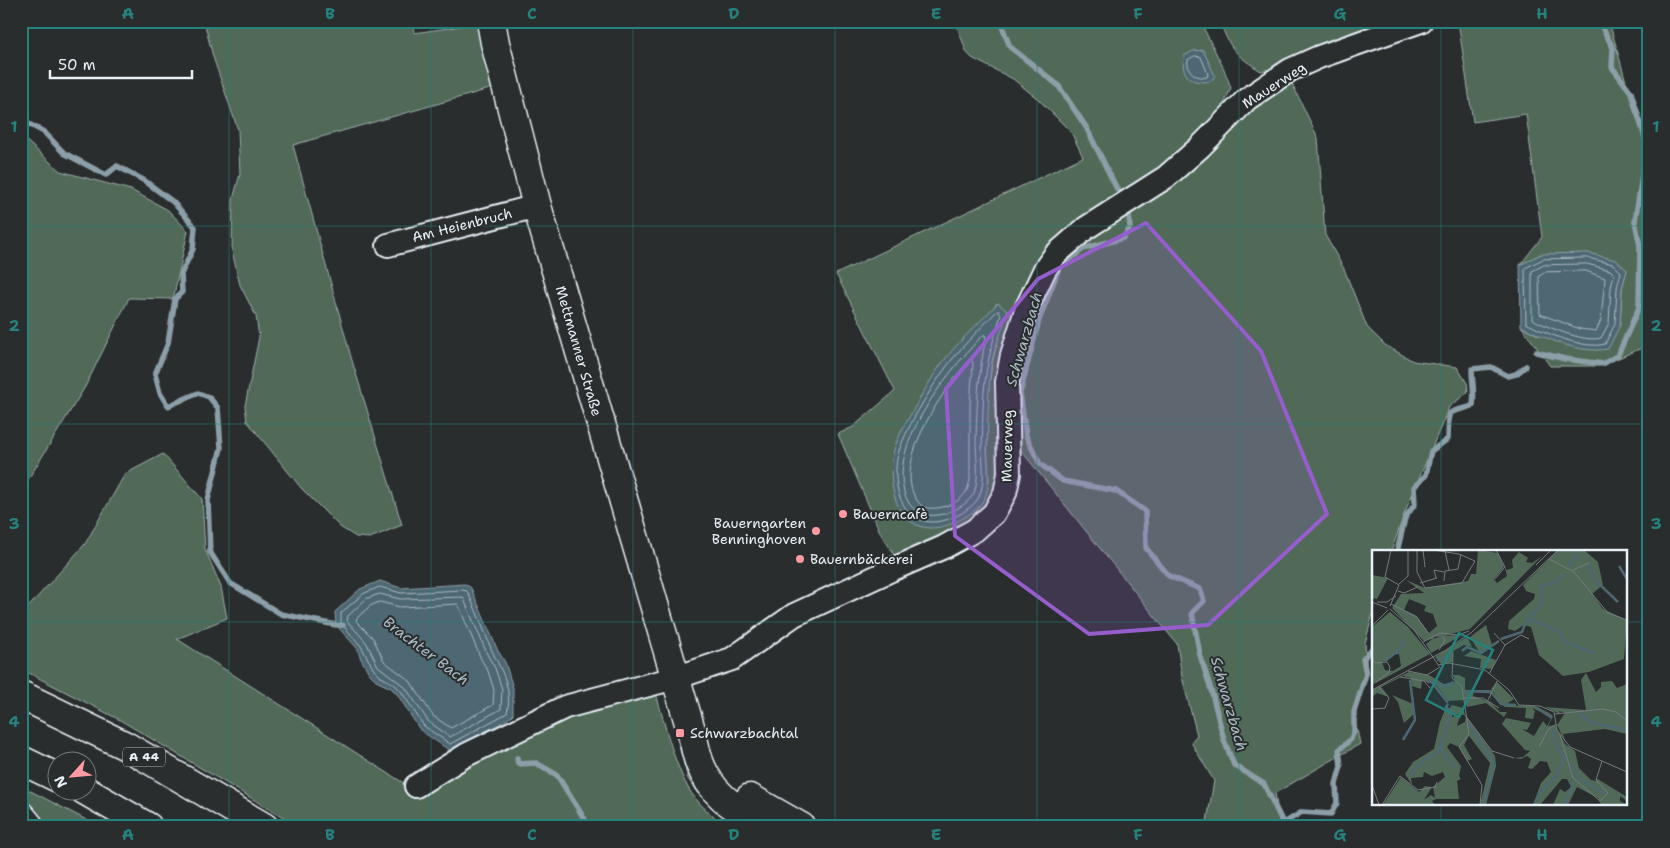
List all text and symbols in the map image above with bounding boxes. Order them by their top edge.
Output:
text: A [122,3,134,24]
text: B [325,3,335,24]
text: C [527,3,537,24]
text: D [728,3,740,24]
text: E [931,3,941,24]
text: F [1133,3,1143,24]
text: G [1334,3,1347,24]
text: H [1536,3,1548,24]
scale bar [50,48,192,80]
text: 50 m [58,55,96,75]
street label: Mauerweg [1239,58,1309,112]
text: 1 [10,116,18,137]
text: 1 [1652,116,1660,137]
street label: Am Heienbruch [410,204,514,246]
street label: Mettmanner Straße [552,284,606,418]
water label: Schwarzbach [1001,289,1047,389]
text: 2 [8,315,20,336]
text: 2 [1650,315,1662,336]
street label: Mauerweg [997,410,1017,482]
place label: Bauerncafè [853,505,928,523]
marker: Bauerncafè [837,508,849,520]
text: 3 [8,513,20,534]
text: 3 [1650,513,1662,534]
place label: Bauerngarten Benninghoven [712,514,806,548]
marker: Bauerngarten Benninghoven [810,525,822,537]
place label: Bauernbäckerei [810,550,913,568]
inset map [1372,550,1628,806]
marker: Bauernbäckerei [794,553,806,565]
water label: Brachter Bach [379,612,473,690]
water label: Schwarzbach [1206,654,1252,754]
text: 4 [8,711,20,732]
text: 4 [1650,711,1662,732]
place label: Schwarzbachtal [690,724,799,742]
marker: Schwarzbachtal [674,727,686,739]
road number: A 44 [123,748,165,766]
north arrow [48,750,98,800]
text: N [50,773,71,791]
text: A [122,824,134,845]
text: B [325,824,335,845]
text: C [527,824,537,845]
text: D [728,824,740,845]
text: E [931,824,941,845]
text: F [1133,824,1143,845]
text: G [1334,824,1347,845]
text: H [1536,824,1548,845]

